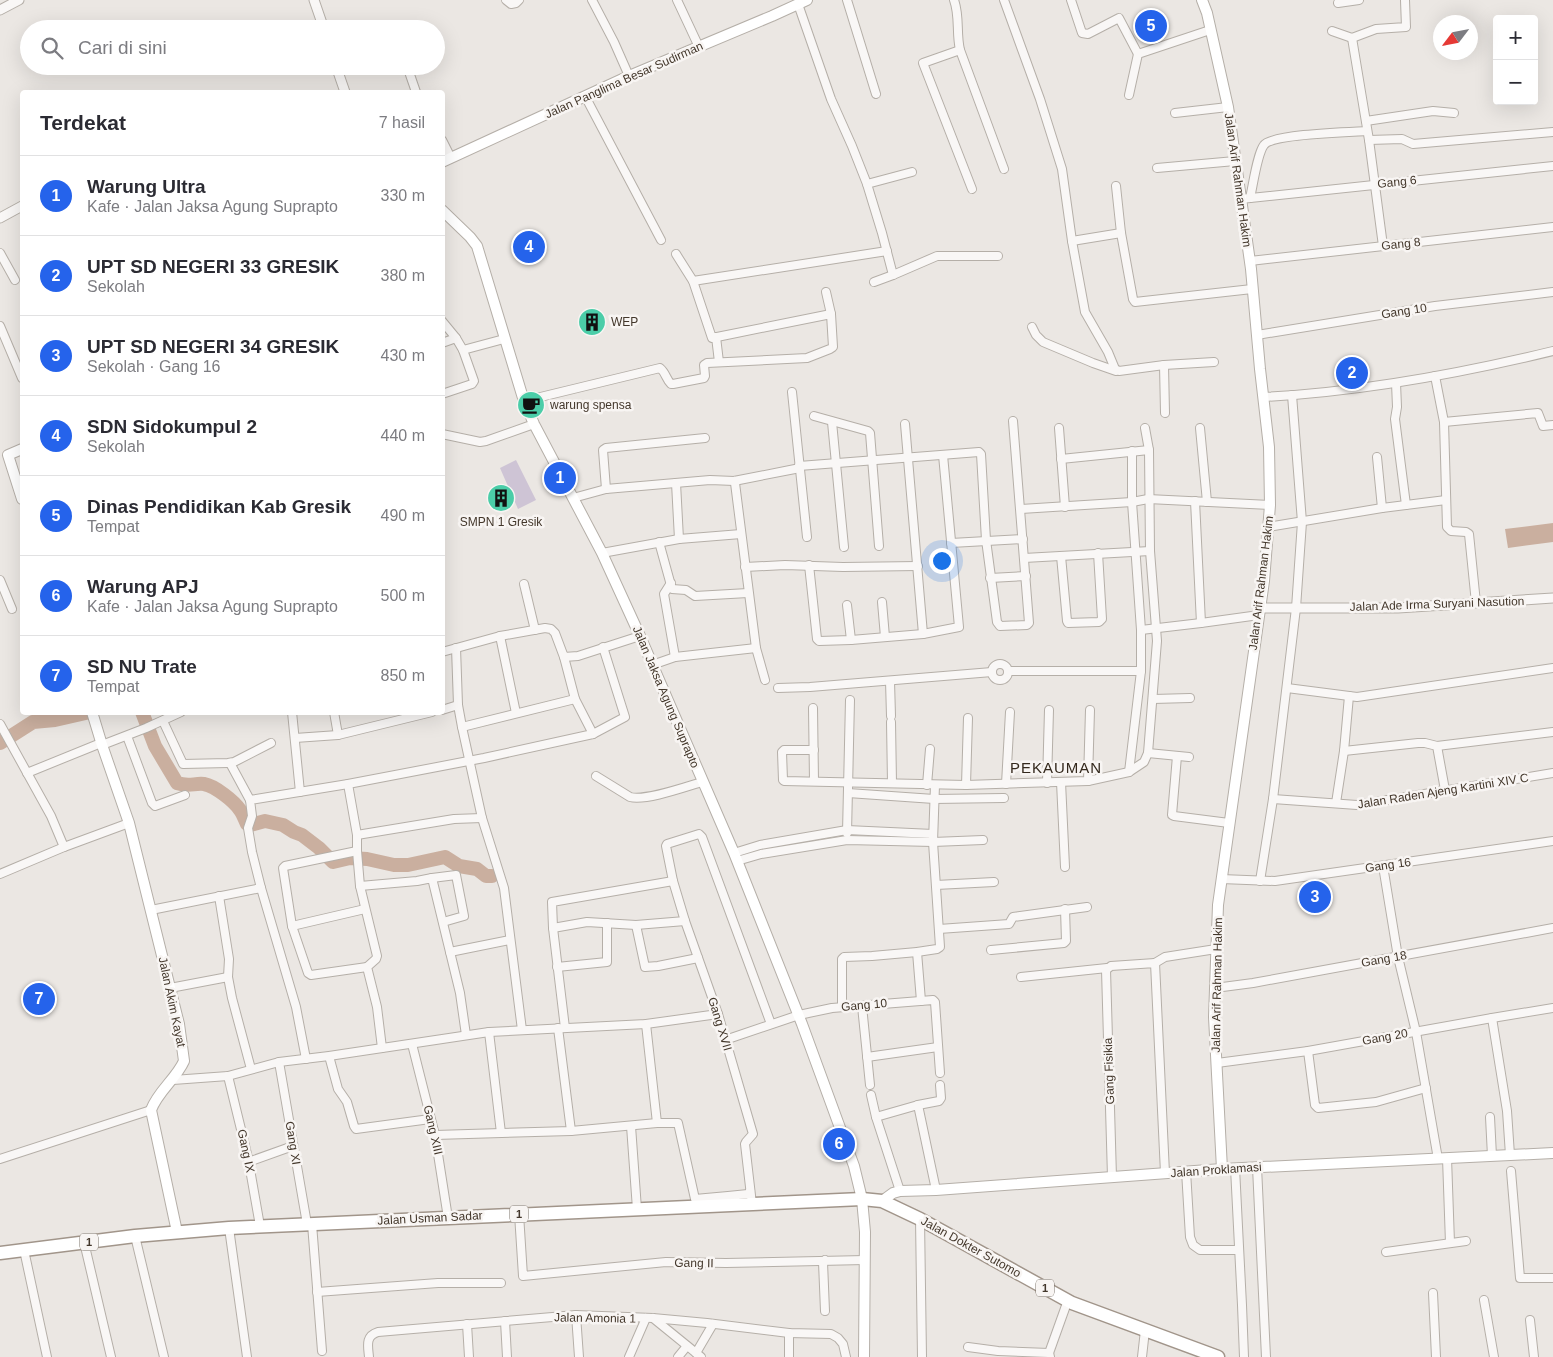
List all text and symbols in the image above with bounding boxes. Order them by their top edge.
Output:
pin: 5 [1135,7,1167,45]
north arrow [1433,15,1478,60]
map controls [1493,15,1538,105]
button: + [1493,15,1538,60]
search box [20,20,445,75]
icon: search [38,34,66,62]
text: Cari di sini [78,37,167,58]
street label: Jalan Panglima Besar Sudirman [543,39,705,121]
button: − [1493,60,1538,105]
text: Terdekat [40,111,126,134]
street label: Jalan Arif Rahman Hakim [1222,112,1254,248]
text: 7 hasil [379,114,425,131]
street label: Gang 6 [1377,173,1418,191]
text: Warung Ultra [87,176,206,197]
text: 1 [52,187,60,204]
text: 330 m [381,187,425,204]
text: Kafe · Jalan Jaksa Agung Suprapto [87,198,338,215]
pin: 4 [513,228,545,266]
street label: Gang 8 [1381,235,1422,253]
text: UPT SD NEGERI 33 GRESIK [87,256,339,277]
text: 2 [52,267,60,284]
text: 380 m [381,267,425,284]
text: Sekolah [87,278,145,295]
street label: Gang 10 [1380,300,1428,322]
building icon: WEP [577,307,607,337]
place label: WEP [611,315,638,329]
text: UPT SD NEGERI 34 GRESIK [87,336,339,357]
text: 3 [52,347,60,364]
text: 430 m [381,347,425,364]
pin: 2 [1336,354,1368,392]
text: Sekolah · Gang 16 [87,358,220,375]
cafe icon: warung spensa [516,390,546,420]
place label: warung spensa [549,398,632,412]
text: SDN Sidokumpul 2 [87,416,257,437]
text: 4 [52,427,60,444]
text: 440 m [381,427,425,444]
text: Sekolah [87,438,145,455]
pin: 1 [544,459,576,497]
building icon: SMPN 1 Gresik [486,483,516,513]
text: Dinas Pendidikan Kab Gresik [87,496,351,517]
text: 5 [52,507,60,524]
text: 490 m [381,507,425,524]
place label: SMPN 1 Gresik [460,515,543,529]
street label: Jalan Arif Rahman Hakim [1246,515,1276,651]
text: Tempat [87,518,139,535]
your location [929,548,955,574]
text: Warung APJ [87,576,199,597]
text: 6 [52,587,60,604]
text: 500 m [381,587,425,604]
street label: Jalan Ade Irma Suryani Nasution [1349,594,1525,614]
text: Kafe · Jalan Jaksa Agung Suprapto [87,598,338,615]
street label: Jalan Jaksa Agung Suprapto [630,624,702,770]
text: SD NU Trate [87,656,197,677]
text: 7 [52,667,60,684]
text: 850 m [381,667,425,684]
text: Tempat [87,678,139,695]
district label: PEKAUMAN [1010,759,1102,776]
street label: Jalan Raden Ajeng Kartini XIV C [1357,771,1530,811]
street label: Gang 16 [1364,855,1412,875]
pin: 3 [1299,878,1331,916]
street label: Jalan Arif Rahman Hakim [1209,917,1225,1053]
street label: Gang 18 [1360,948,1408,970]
street label: Jalan Akim Kayat [156,956,189,1049]
pin: 7 [23,980,55,1018]
street label: Gang XVII [705,995,735,1053]
street label: Gang 10 [840,996,888,1014]
street label: Gang 20 [1361,1026,1409,1048]
street label: Gang Fisikia [1101,1037,1117,1105]
street label: Gang XIII [420,1104,446,1156]
street label: Gang XI [283,1120,303,1166]
pin: 6 [823,1125,855,1163]
street label: Gang IX [235,1128,257,1174]
street label: Jalan Proklamasi [1170,1160,1262,1180]
road number: 1 [510,1206,528,1222]
street label: Jalan Usman Sadar [377,1208,483,1228]
street label: Jalan Dokter Sutomo [919,1214,1024,1280]
road number: 1 [80,1234,98,1250]
street label: Gang II [674,1256,714,1270]
road number: 1 [1036,1280,1054,1296]
street label: Jalan Amonia 1 [554,1310,636,1326]

